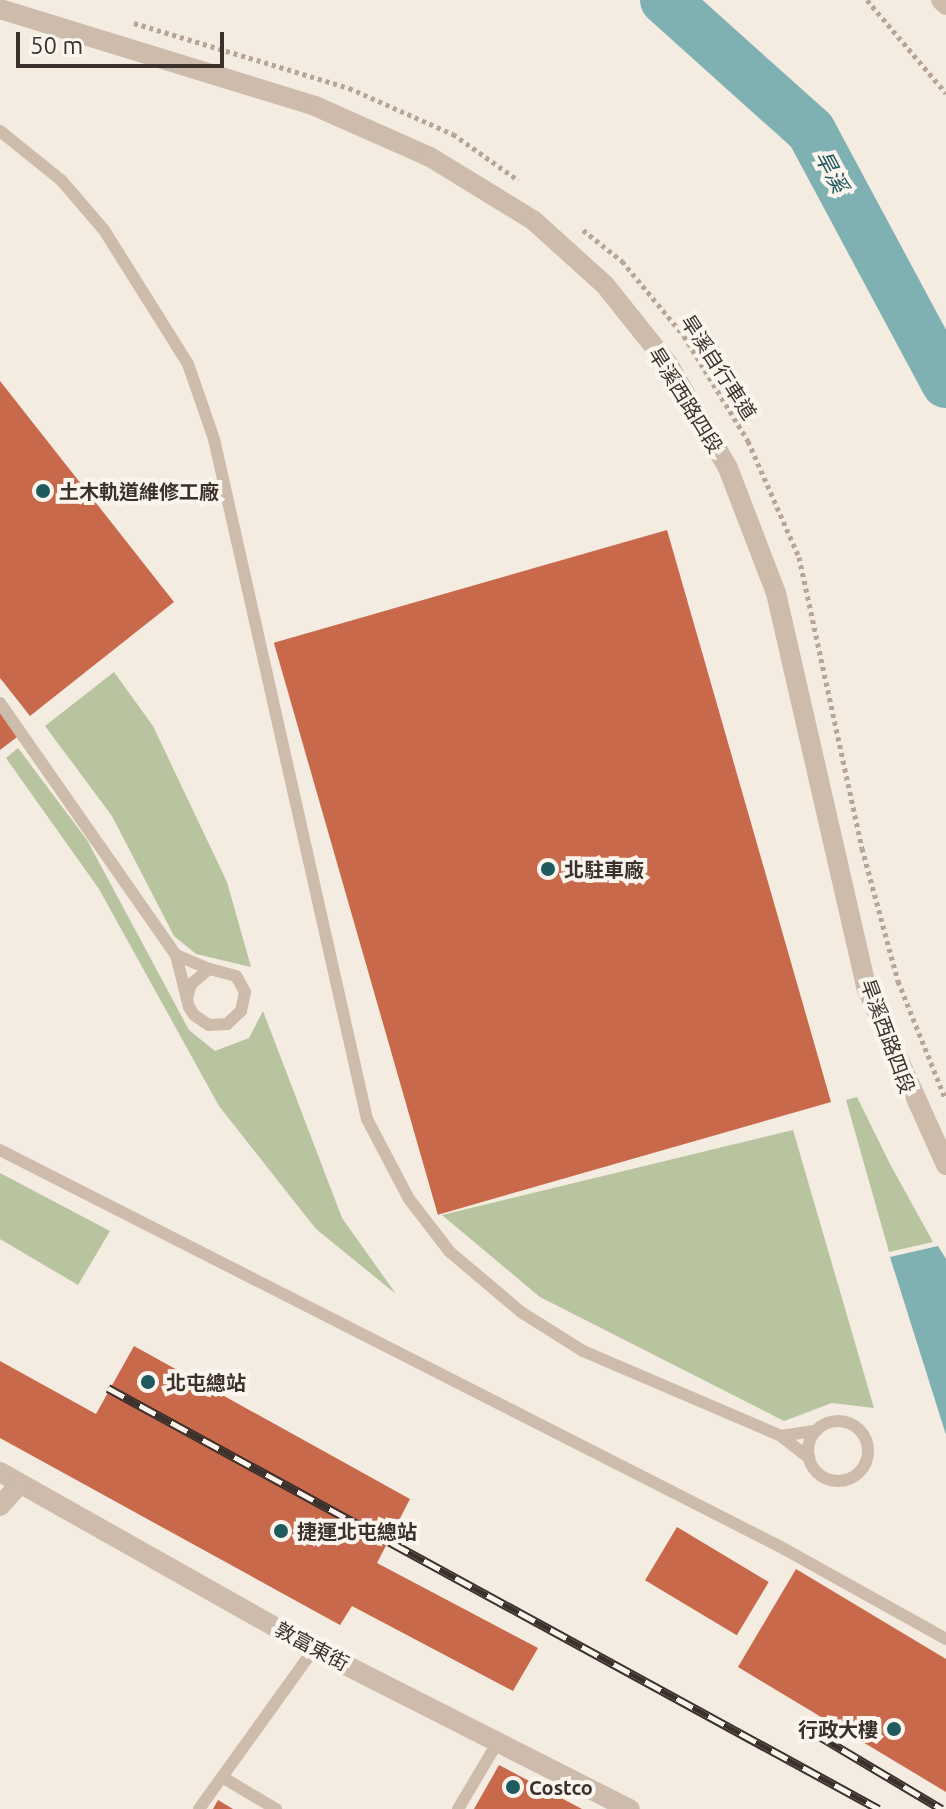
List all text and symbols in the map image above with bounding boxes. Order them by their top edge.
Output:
scale bar [20,16,228,66]
text: 50 m [30,32,83,59]
water label: 旱溪 [810,145,854,197]
street label: 旱溪自行車道 [676,310,762,424]
street label: 旱溪西路四段 [644,343,728,457]
place label: 土木軌道維修工廠 [59,479,219,503]
marker: 土木軌道維修工廠 [34,482,52,500]
place label: 北駐車廠 [564,857,644,881]
marker: 北駐車廠 [539,860,557,878]
street label: 旱溪西路四段 [856,976,920,1096]
place label: 北屯總站 [166,1370,246,1394]
marker: 北屯總站 [137,1371,159,1393]
place label: 捷運北屯總站 [297,1519,417,1543]
marker: 捷運北屯總站 [272,1522,290,1540]
street label: 敦富東街 [271,1617,353,1675]
place label: 行政大樓 [798,1717,878,1741]
marker: 行政大樓 [885,1720,903,1738]
place label: Costco [529,1775,593,1799]
marker: Costco [504,1778,522,1796]

